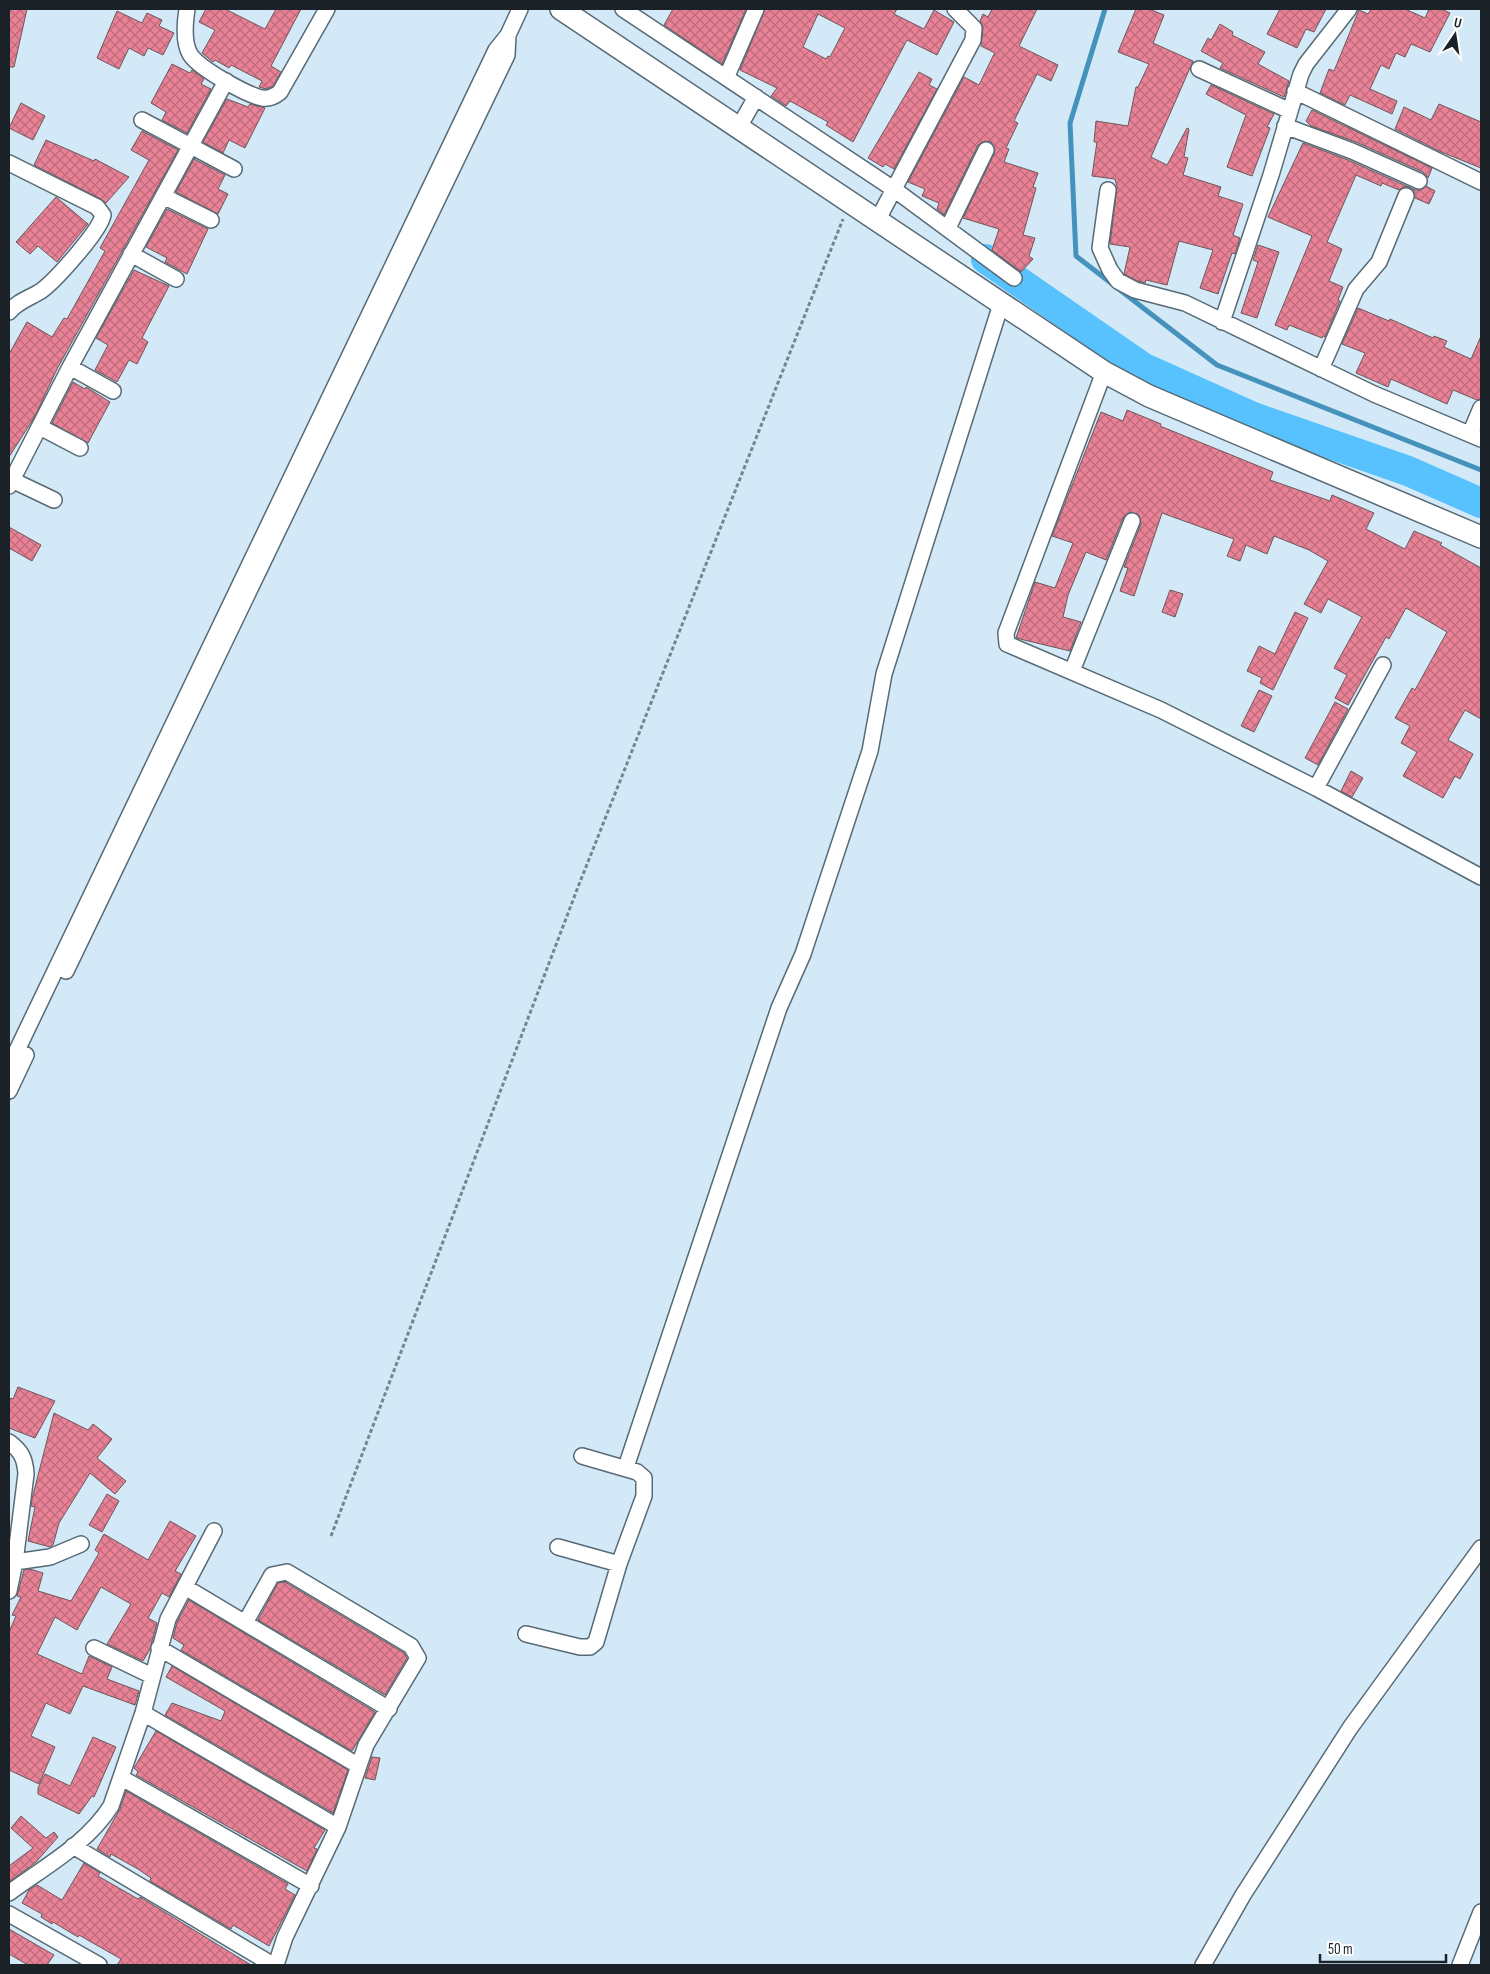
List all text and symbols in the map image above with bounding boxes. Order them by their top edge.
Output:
north arrow [1430,10,1480,60]
text: U [1452,14,1463,32]
scale bar [1320,1932,1446,1964]
text: 50 m [1328,1940,1353,1959]

